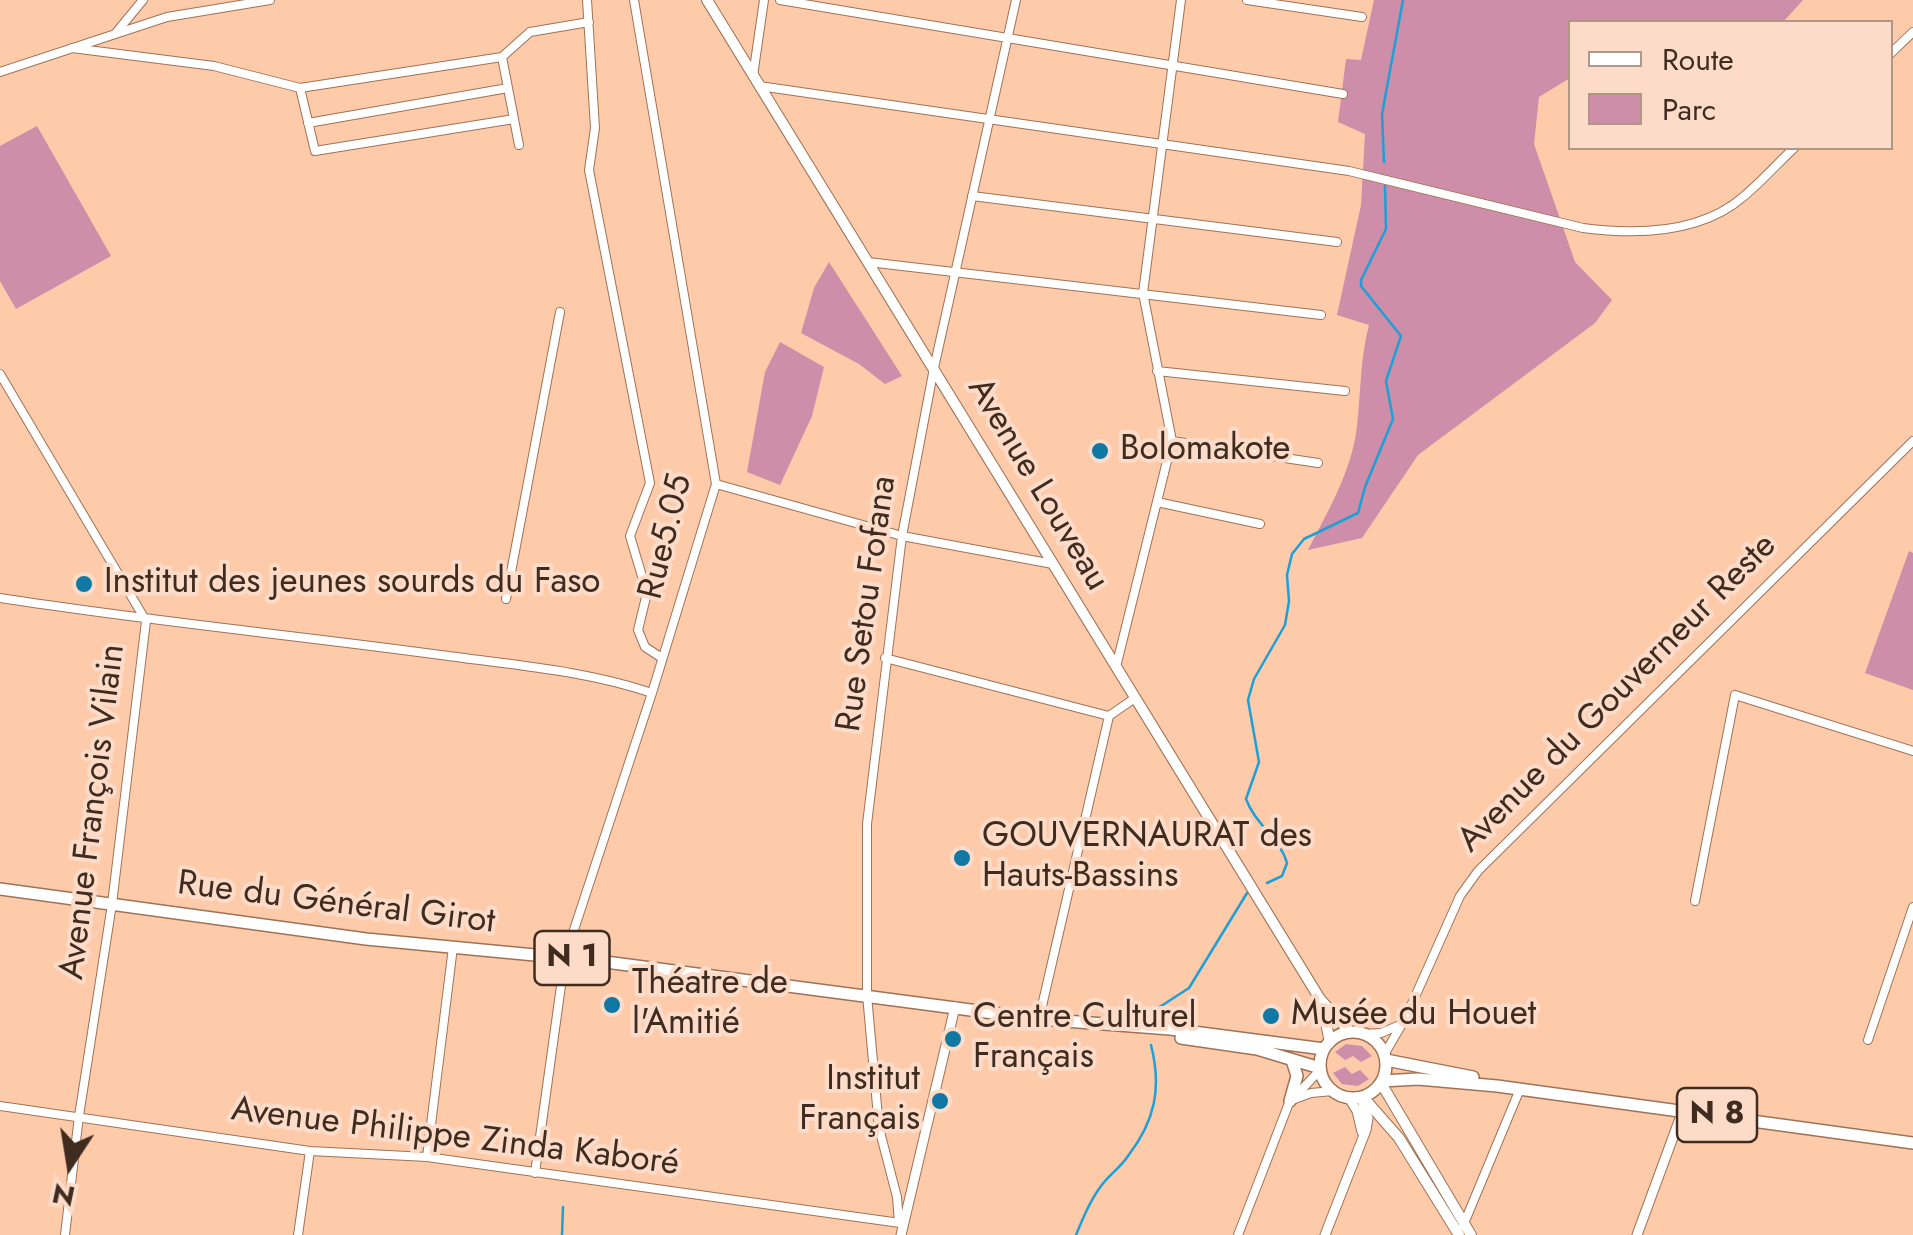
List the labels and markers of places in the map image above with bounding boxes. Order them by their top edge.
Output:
place label: Bolomakote [1120,430,1290,472]
marker: Bolomakote [1089,440,1111,462]
place label: Institut des jeunes sourds du Faso [104,563,600,605]
marker: Institut des jeunes sourds du Faso [73,573,95,595]
place label: GOUVERNAURAT des Hauts-Bassins [982,817,1312,899]
marker: GOUVERNAURAT des Hauts-Bassins [951,847,973,869]
place label: Théatre de l'Amitié [632,964,788,1046]
marker: Théatre de l'Amitié [601,994,623,1016]
place label: Musée du Houet [1291,995,1536,1037]
place label: Centre Culturel Français [973,998,1197,1080]
marker: Musée du Houet [1260,1005,1282,1027]
marker: Centre Culturel Français [942,1028,964,1050]
place label: Institut Français [799,1060,920,1142]
marker: Institut Français [929,1090,951,1112]

